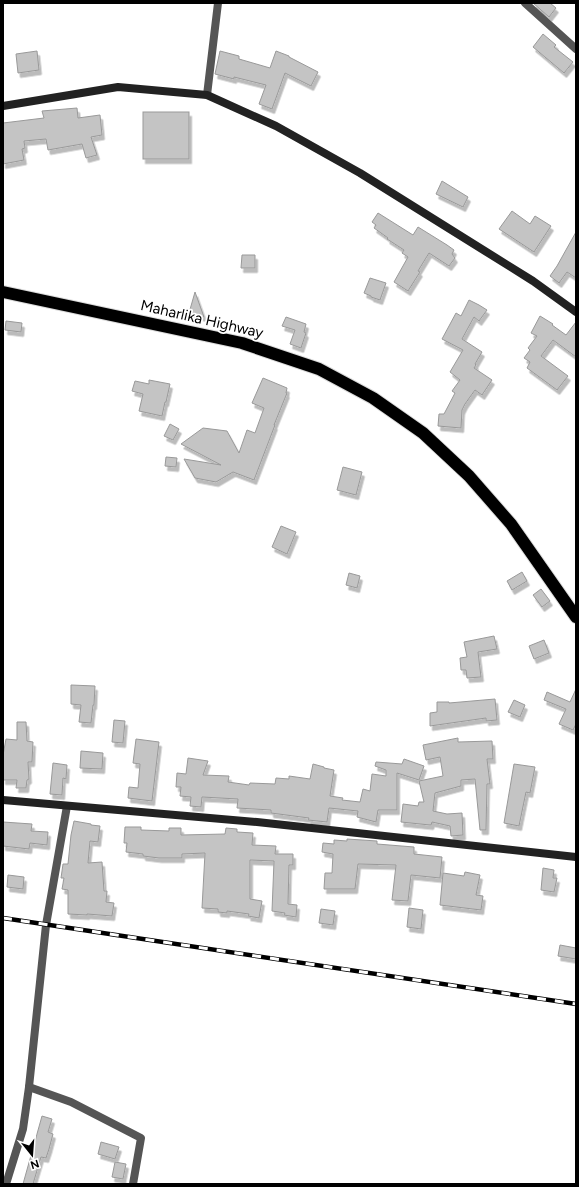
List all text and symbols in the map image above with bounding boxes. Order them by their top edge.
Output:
street label: Maharlika Highway [139,296,265,342]
north arrow [12,1135,52,1175]
text: N [29,1157,41,1172]

